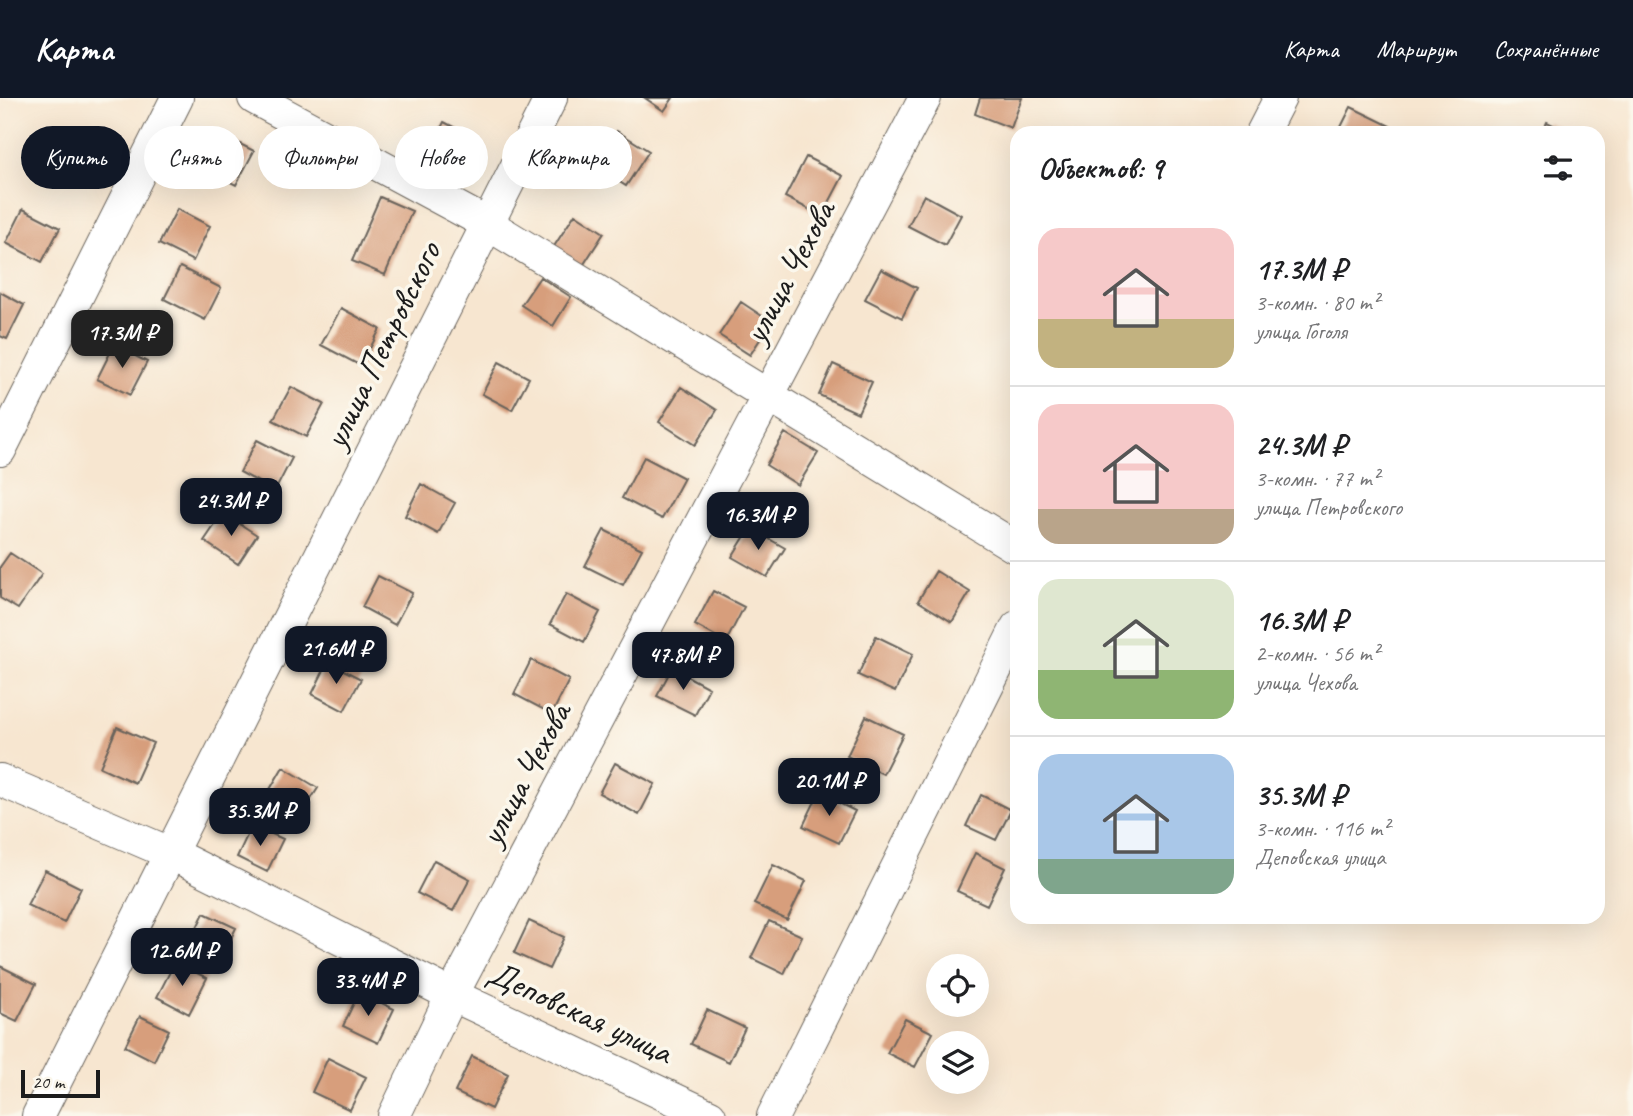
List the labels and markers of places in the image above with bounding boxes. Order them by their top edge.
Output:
pin: 17.3M ₽ [57,310,187,370]
pin: 24.3M ₽ [166,478,296,538]
pin: 16.3M ₽ [693,492,823,552]
pin: 21.6M ₽ [271,626,401,686]
pin: 47.8M ₽ [618,632,748,692]
pin: 20.1M ₽ [764,758,894,818]
pin: 35.3M ₽ [195,788,325,848]
pin: 12.6M ₽ [117,928,247,988]
pin: 33.4M ₽ [303,958,433,1018]

